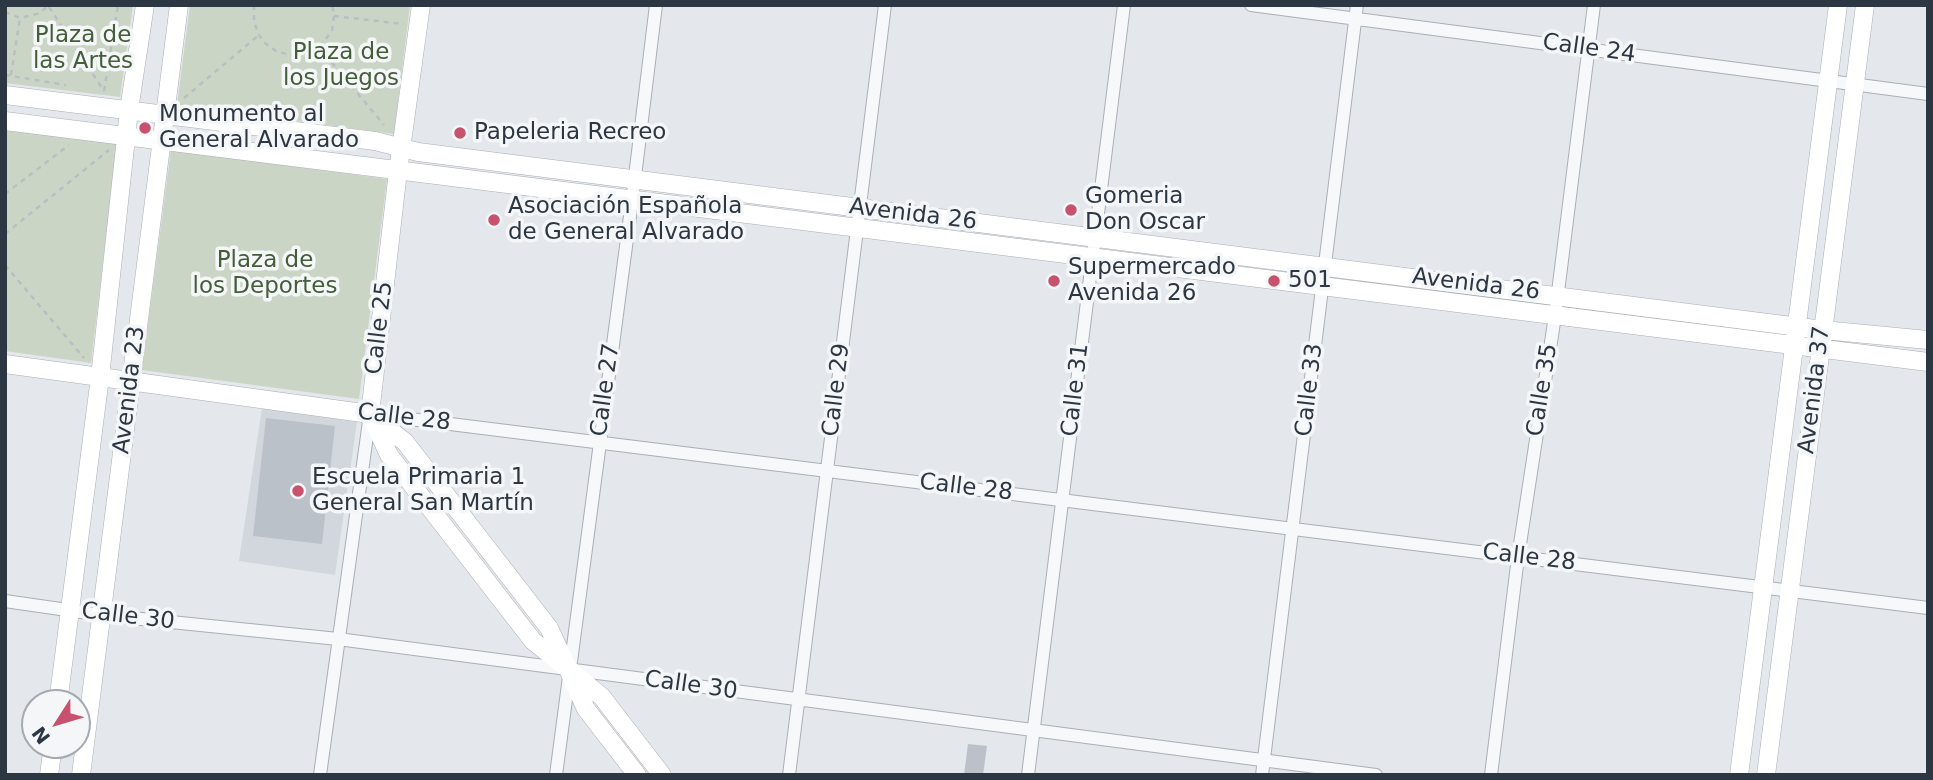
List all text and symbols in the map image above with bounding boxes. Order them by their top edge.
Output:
park label: Plaza de las Artes [33,22,133,76]
street label: Calle 24 [1541,29,1637,69]
park label: Plaza de los Juegos [283,39,399,93]
place label: Monumento al General Alvarado [159,101,359,155]
place label: Papeleria Recreo [474,119,666,147]
marker: Monumento al General Alvarado [137,120,153,136]
marker: Papeleria Recreo [452,125,468,141]
place label: Gomeria Don Oscar [1085,183,1205,237]
place label: Asociación Española de General Alvarado [508,193,744,247]
street label: Avenida 26 [848,193,978,237]
marker: Gomeria Don Oscar [1063,202,1079,218]
marker: Asociación Española de General Alvarado [486,212,502,228]
park label: Plaza de los Deportes [193,247,337,301]
place label: Supermercado Avenida 26 [1068,254,1236,308]
street label: Avenida 26 [1411,263,1541,307]
place label: 501 [1288,267,1332,295]
marker: Supermercado Avenida 26 [1046,273,1062,289]
marker: 501 [1266,273,1282,289]
street label: Calle 25 [361,280,399,376]
street label: Avenida 23 [108,325,152,455]
street label: Avenida 37 [1793,325,1837,455]
street label: Calle 27 [586,342,626,438]
street label: Calle 29 [818,342,856,438]
street label: Calle 31 [1057,342,1095,438]
street label: Calle 33 [1291,342,1329,438]
street label: Calle 35 [1522,342,1564,438]
street label: Calle 28 [356,399,452,437]
place label: Escuela Primaria 1 General San Martín [312,464,534,518]
street label: Calle 28 [918,469,1014,507]
marker: Escuela Primaria 1 General San Martín [290,483,306,499]
street label: Calle 28 [1481,539,1577,577]
street label: Calle 30 [80,598,176,636]
street label: Calle 30 [643,666,739,706]
north arrow [21,689,91,759]
text: N [27,722,54,748]

